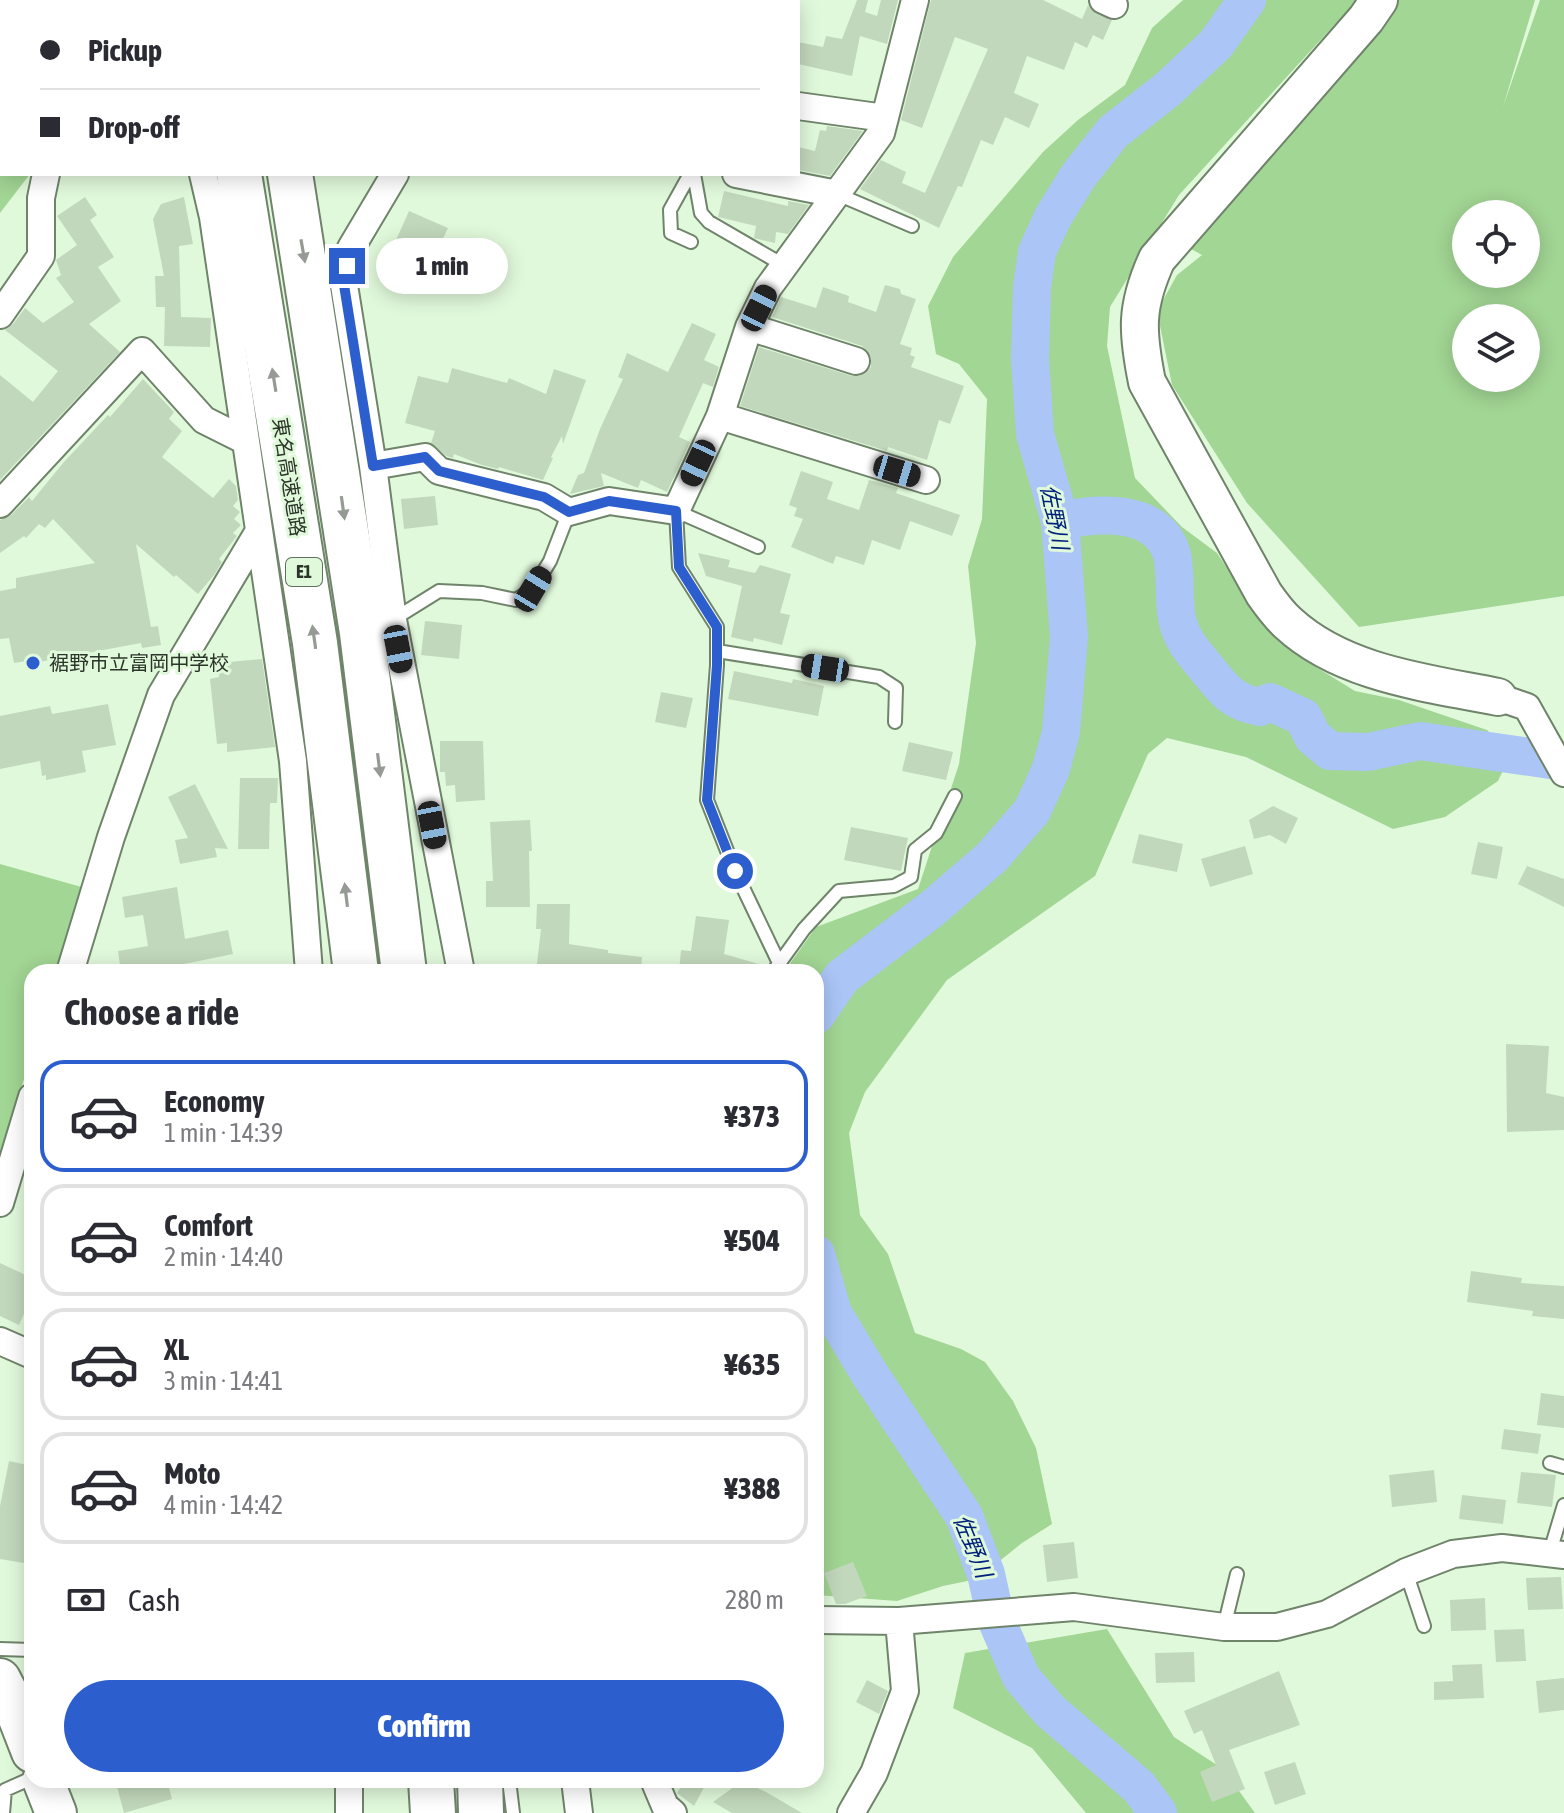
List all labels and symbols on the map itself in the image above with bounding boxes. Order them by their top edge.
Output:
callout: 1 min [375,238,507,294]
one-way arrow [297,239,310,264]
route end [329,248,365,284]
car [738,281,780,335]
one-way arrow [267,367,279,392]
street label: 東名高速道路 [269,416,310,538]
car [677,436,719,490]
car [871,453,923,489]
water label: 佐野川 [1036,482,1074,554]
one-way arrow [337,496,350,521]
road number: E1 [286,558,322,586]
car [510,562,556,616]
car [382,623,414,675]
one-way arrow [307,624,320,649]
place label: 裾野市立富岡中学校 [49,651,229,674]
car [799,652,851,684]
marker: 裾野市立富岡中学校 [24,654,42,672]
one-way arrow [373,753,386,778]
car [416,799,448,851]
route start [717,853,753,889]
one-way arrow [339,882,352,907]
water label: 佐野川 [949,1511,998,1583]

